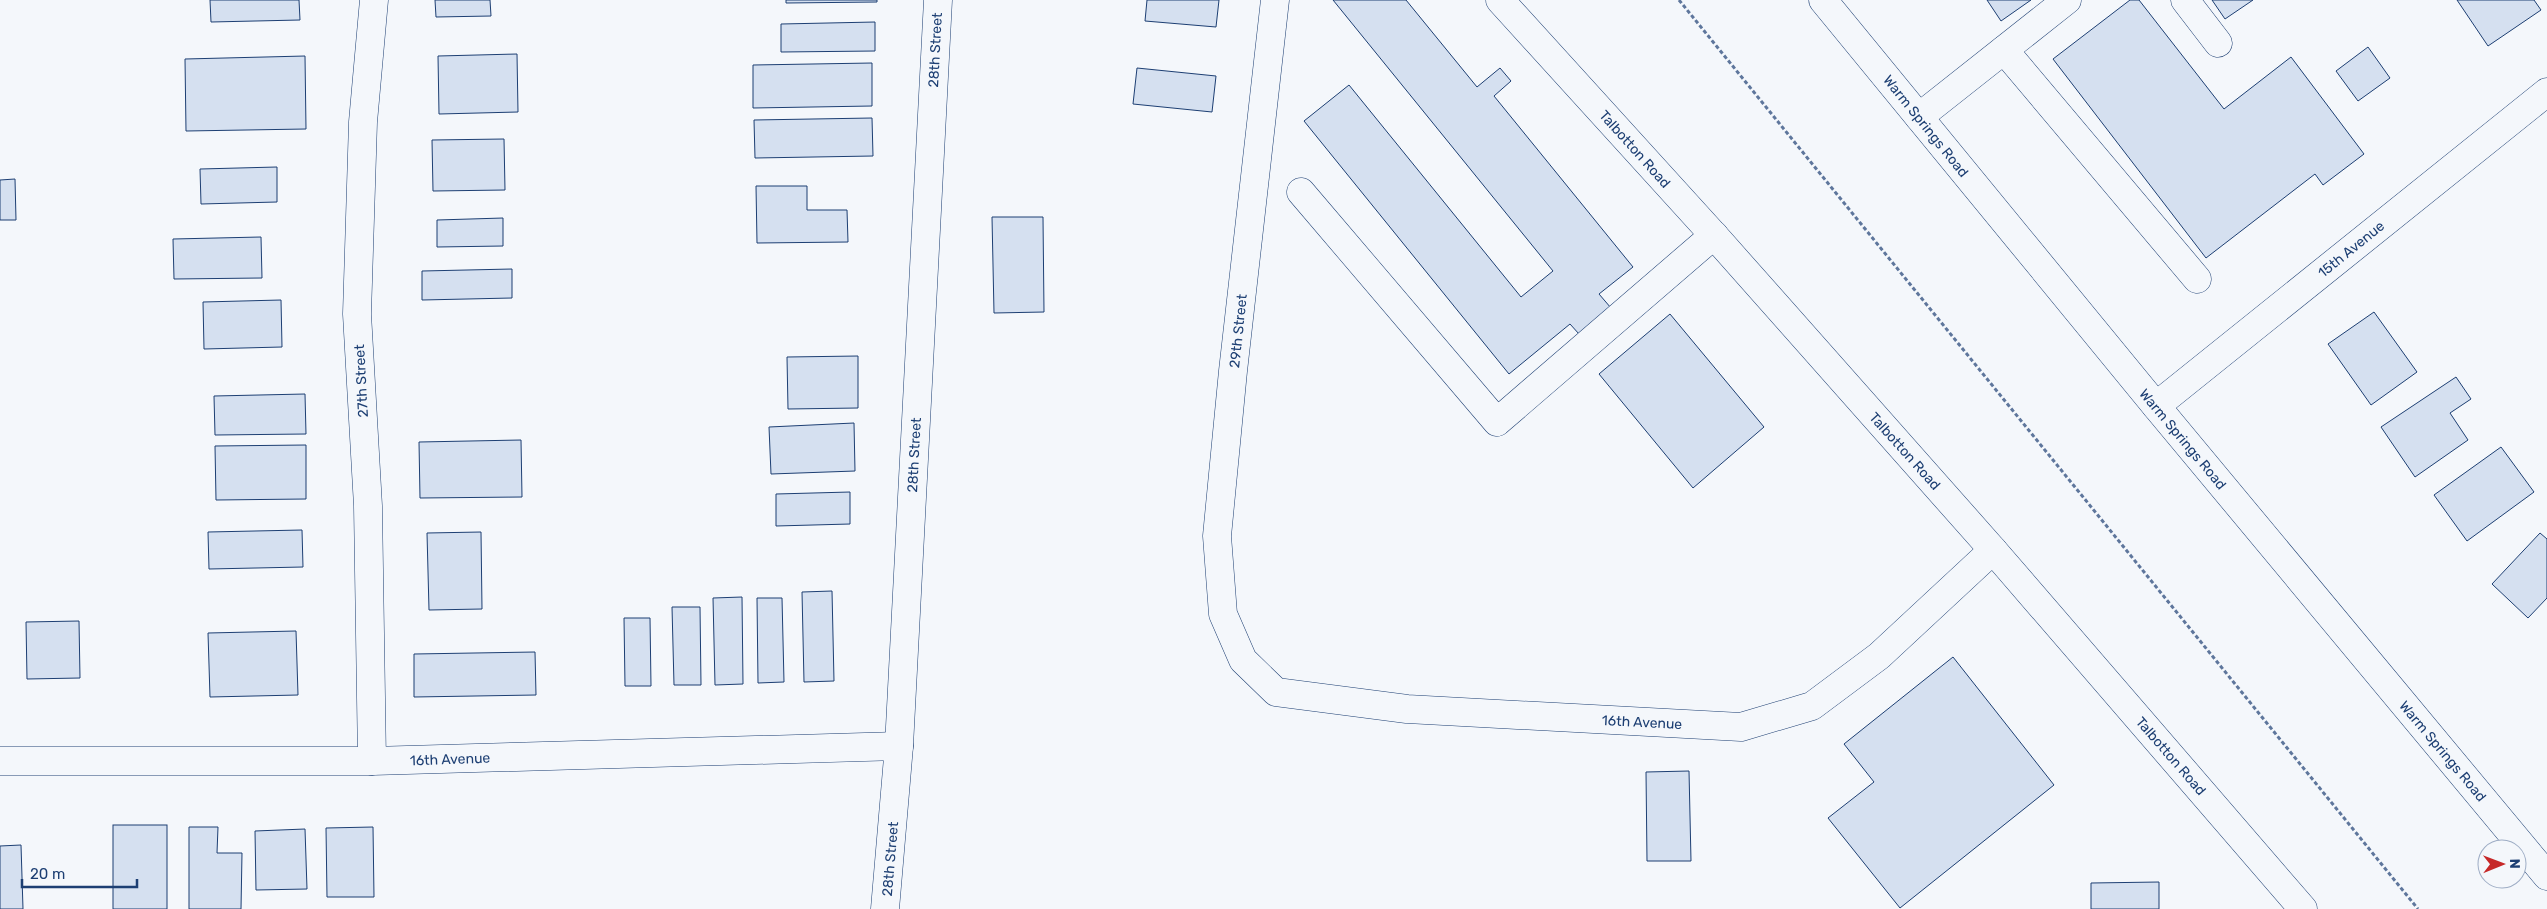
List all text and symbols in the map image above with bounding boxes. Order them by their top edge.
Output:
street label: 28th Street [925,12,946,88]
street label: Warm Springs Road [1879,72,1972,181]
street label: Talbotton Road [1595,107,1674,192]
street label: 15th Avenue [2315,217,2388,281]
street label: 29th Street [1226,293,1251,369]
street label: 27th Street [351,343,372,418]
street label: Warm Springs Road [2136,386,2230,493]
street label: Talbotton Road [1865,409,1944,494]
street label: 28th Street [904,417,925,493]
street label: Warm Springs Road [2396,698,2490,805]
street label: 16th Avenue [1601,712,1683,733]
street label: Talbotton Road [2132,714,2209,799]
street label: 16th Avenue [409,750,491,769]
street label: 28th Street [879,820,902,897]
north arrow [2477,839,2527,889]
scale bar [22,856,138,888]
text: N [2506,859,2523,869]
text: 20 m [30,865,65,883]

